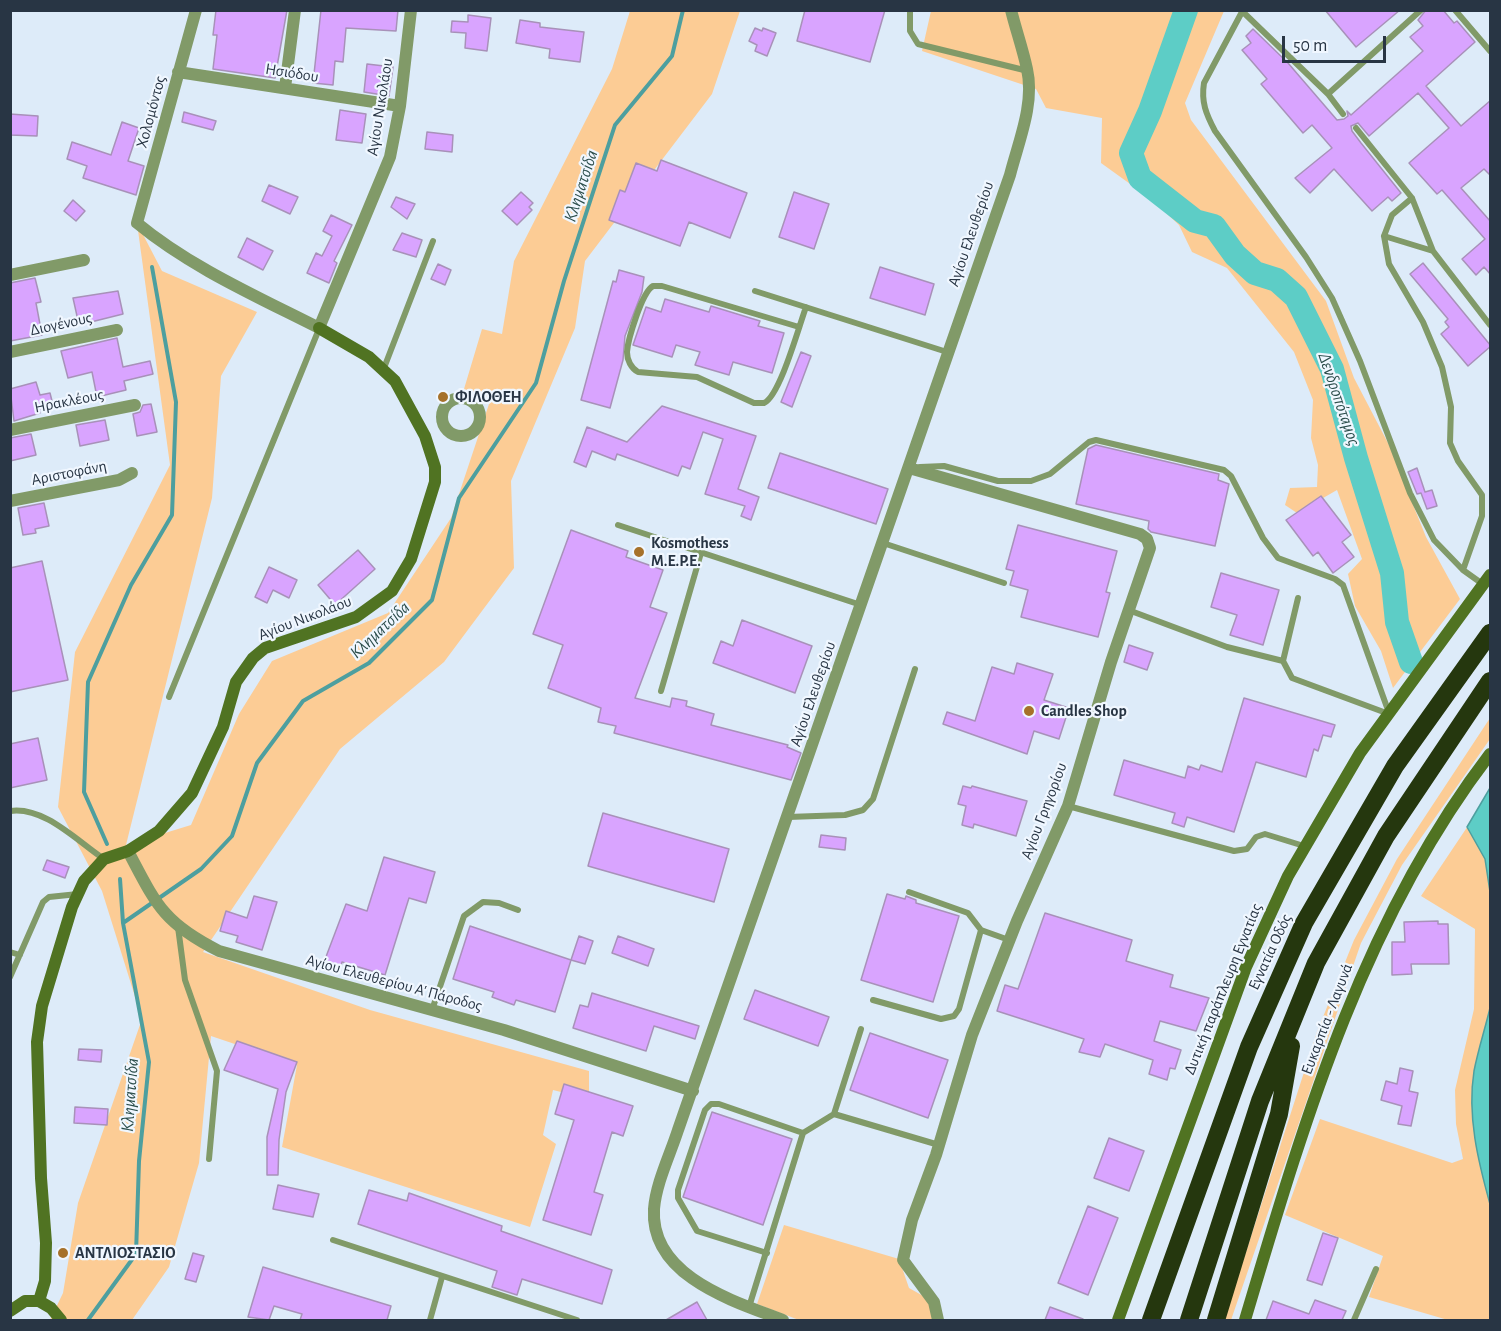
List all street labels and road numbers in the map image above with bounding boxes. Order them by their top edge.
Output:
street label: Αγίου Νικολάου [363,57,397,157]
street label: Ησιόδου [264,59,320,87]
street label: Χολομόντος [132,74,170,150]
street label: Αγίου Ελευθερίου [944,179,998,289]
street label: Διογένους [28,308,94,340]
street label: Ηρακλέους [33,385,105,417]
street label: Αριστοφάνη [30,456,108,490]
street label: Αγίου Νικολάου [256,591,354,645]
street label: Αγίου Ελευθερίου [786,639,840,749]
street label: Αγίου Γρηγορίου [1017,760,1071,862]
street label: Δυτική παράπλευρη Εγνατίας [1180,901,1266,1077]
street label: Εγνατία Οδός [1244,911,1296,993]
street label: Αγίου Ελευθερίου Α' Πάροδος [304,950,484,1016]
street label: Ευκαρπία - Λαγυνά [1297,961,1357,1077]

